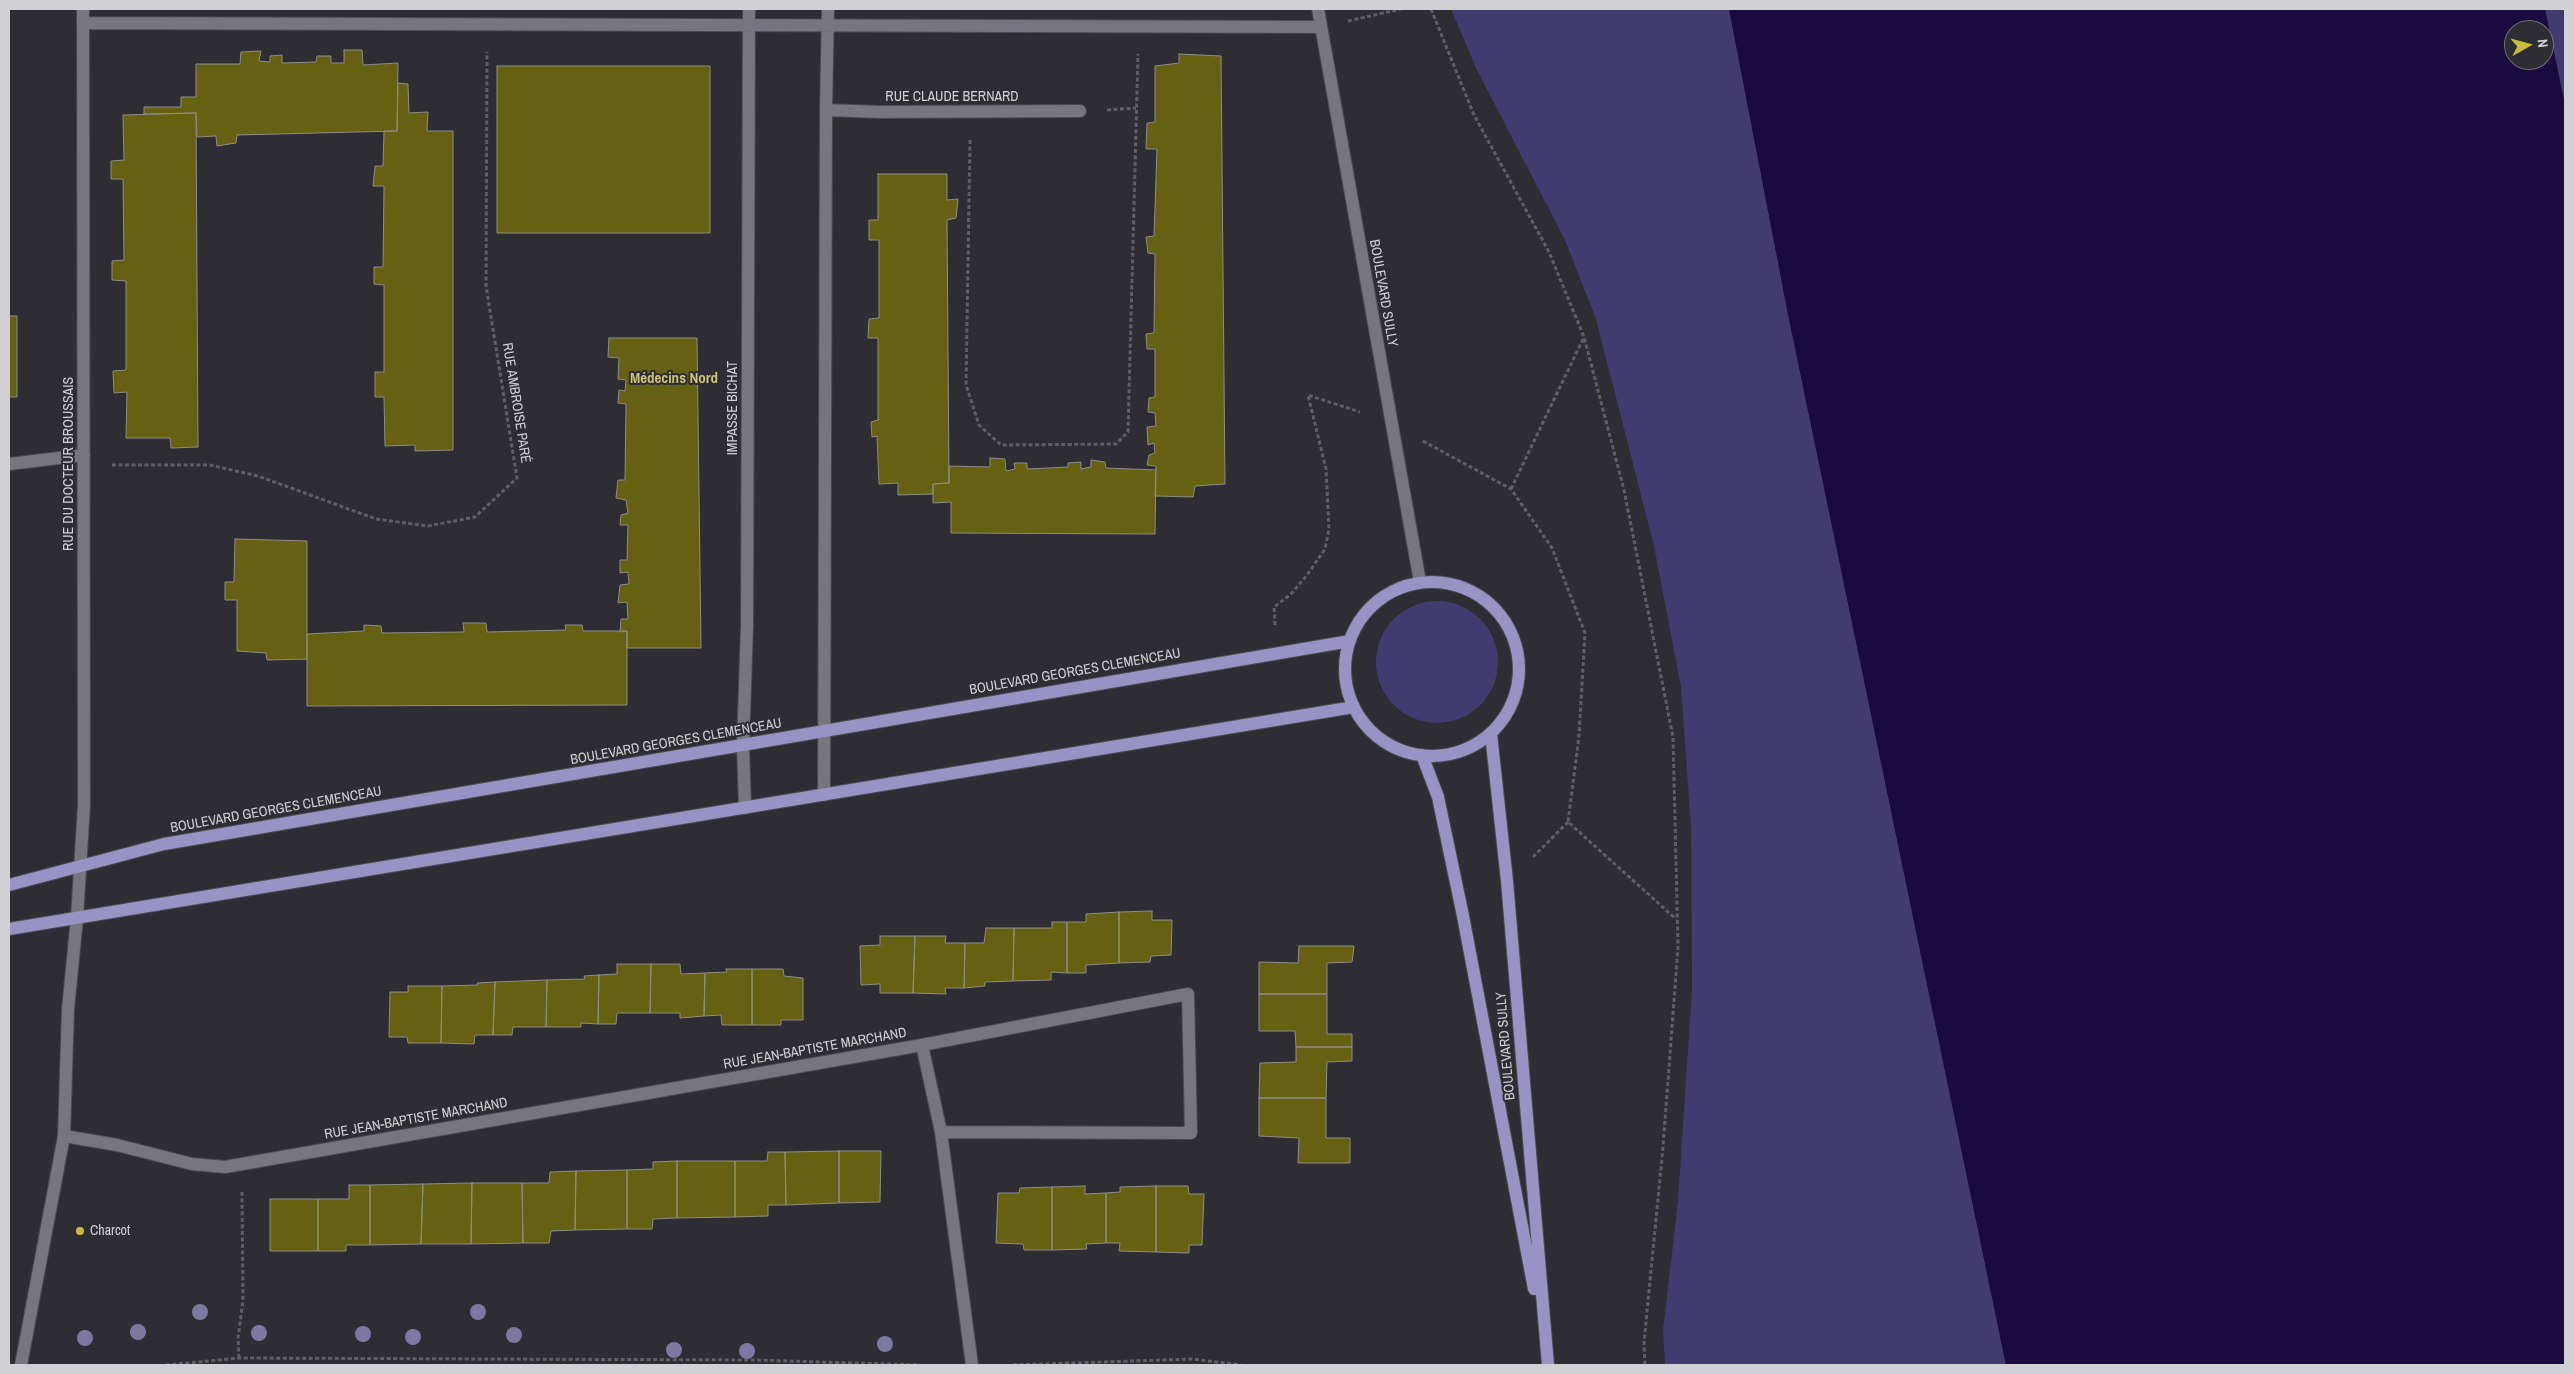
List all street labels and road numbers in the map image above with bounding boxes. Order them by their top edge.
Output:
street label: RUE CLAUDE BERNARD [885,89,1019,105]
street label: BOULEVARD SULLY [1365,238,1401,348]
street label: RUE AMBROISE PARÉ [498,342,534,464]
street label: IMPASSE BICHAT [725,361,741,455]
street label: RUE DU DOCTEUR BROUSSAIS [61,377,77,551]
street label: BOULEVARD GEORGES CLEMENCEAU [968,645,1182,699]
street label: BOULEVARD GEORGES CLEMENCEAU [569,715,783,769]
street label: BOULEVARD GEORGES CLEMENCEAU [169,783,383,837]
street label: BOULEVARD SULLY [1493,991,1519,1101]
street label: RUE JEAN-BAPTISTE MARCHAND [722,1025,908,1073]
street label: RUE JEAN-BAPTISTE MARCHAND [323,1095,509,1143]

